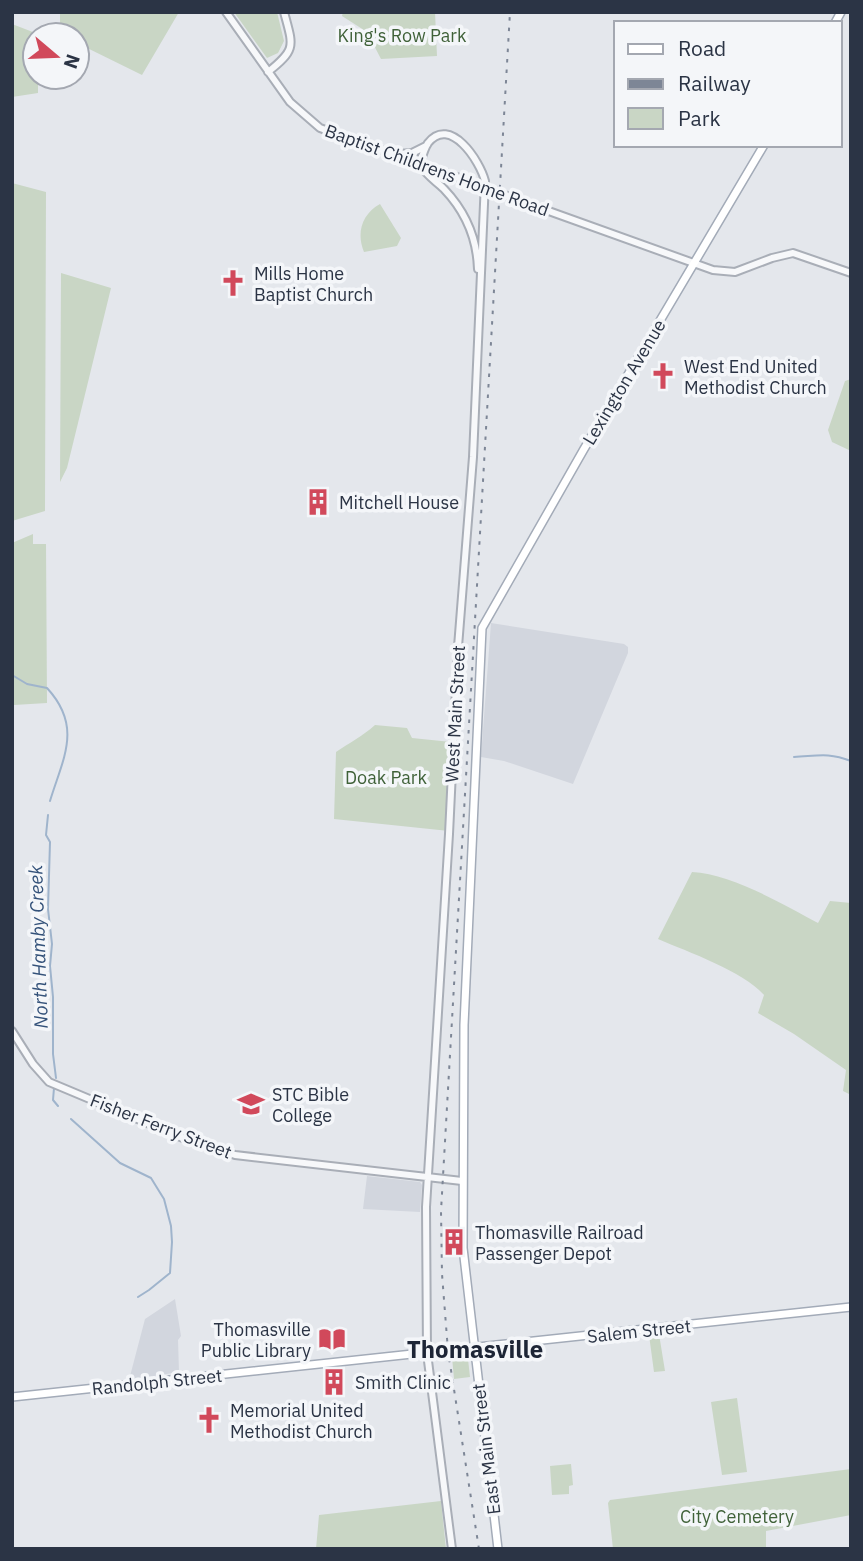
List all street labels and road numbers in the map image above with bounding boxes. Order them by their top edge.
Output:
street label: Baptist Childrens Home Road [322,119,552,221]
street label: Lexington Avenue [577,315,671,449]
street label: West Main Street [440,645,470,783]
street label: Fisher Ferry Street [87,1088,235,1164]
street label: Salem Street [586,1314,692,1348]
street label: Randolph Street [91,1364,223,1400]
street label: East Main Street [467,1382,505,1516]

